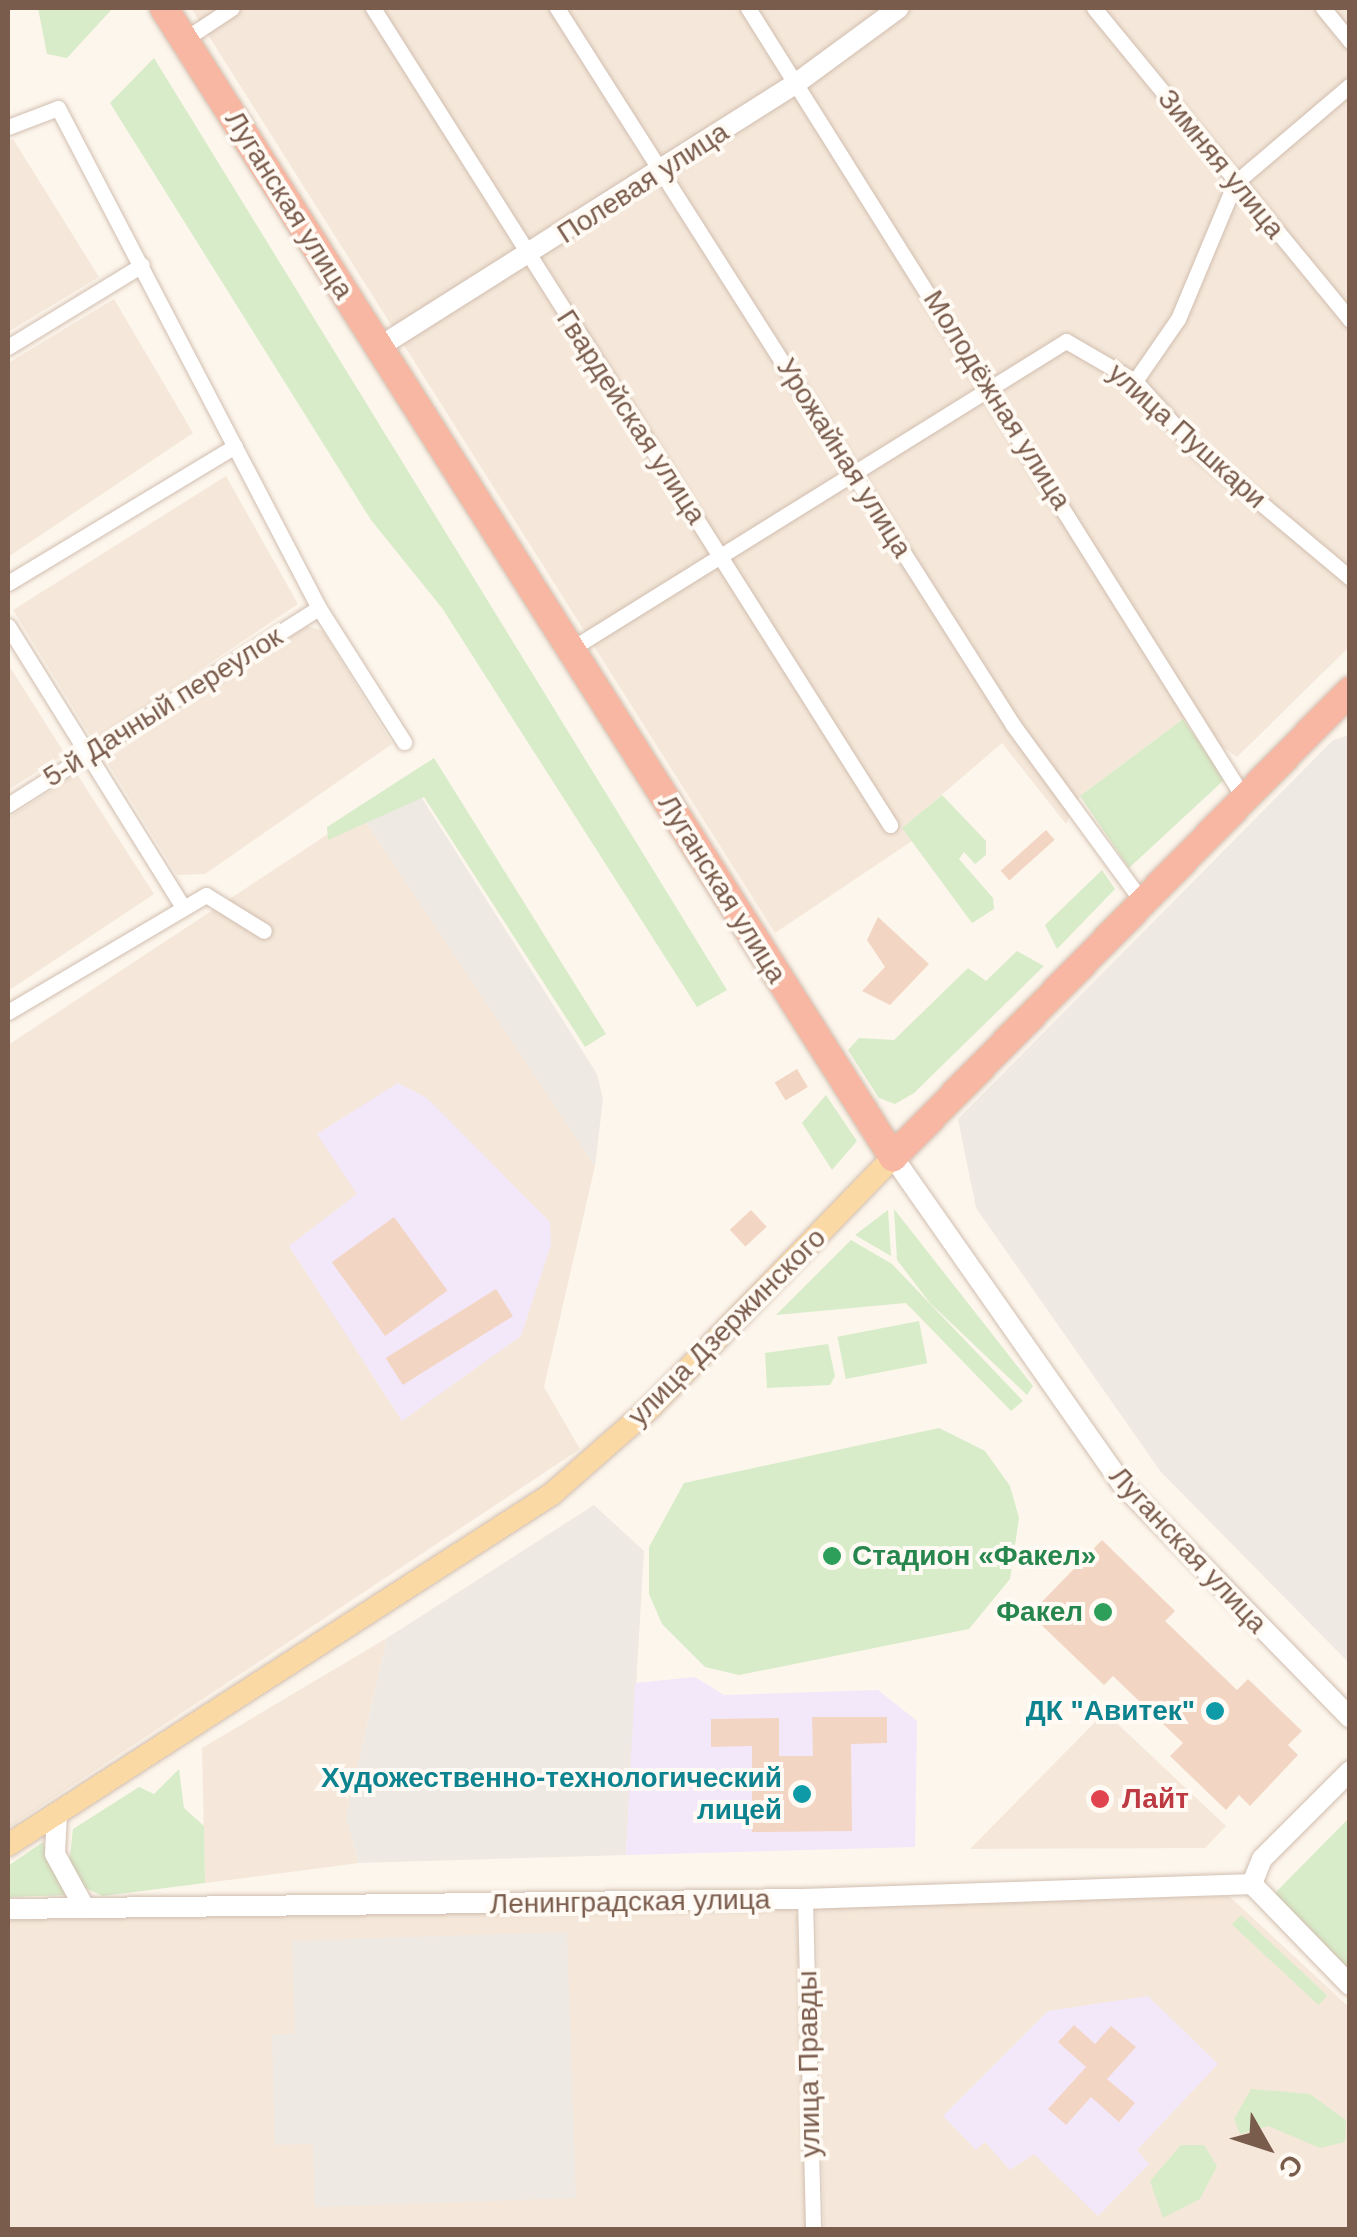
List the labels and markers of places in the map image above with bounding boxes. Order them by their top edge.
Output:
place label: Стадион «Факел» [852,1539,1096,1573]
marker: Стадион «Факел» [821,1545,843,1567]
place label: Факел [996,1595,1083,1629]
marker: Факел [1092,1601,1114,1623]
place label: ДК "Авитек" [1026,1694,1195,1728]
marker: ДК "Авитек" [1204,1700,1226,1722]
place label: Художественно-технологический лицей [321,1761,782,1827]
place label: Лайт [1122,1782,1189,1816]
marker: Художественно-технологический лицей [791,1783,813,1805]
marker: Лайт [1087,1786,1113,1812]

